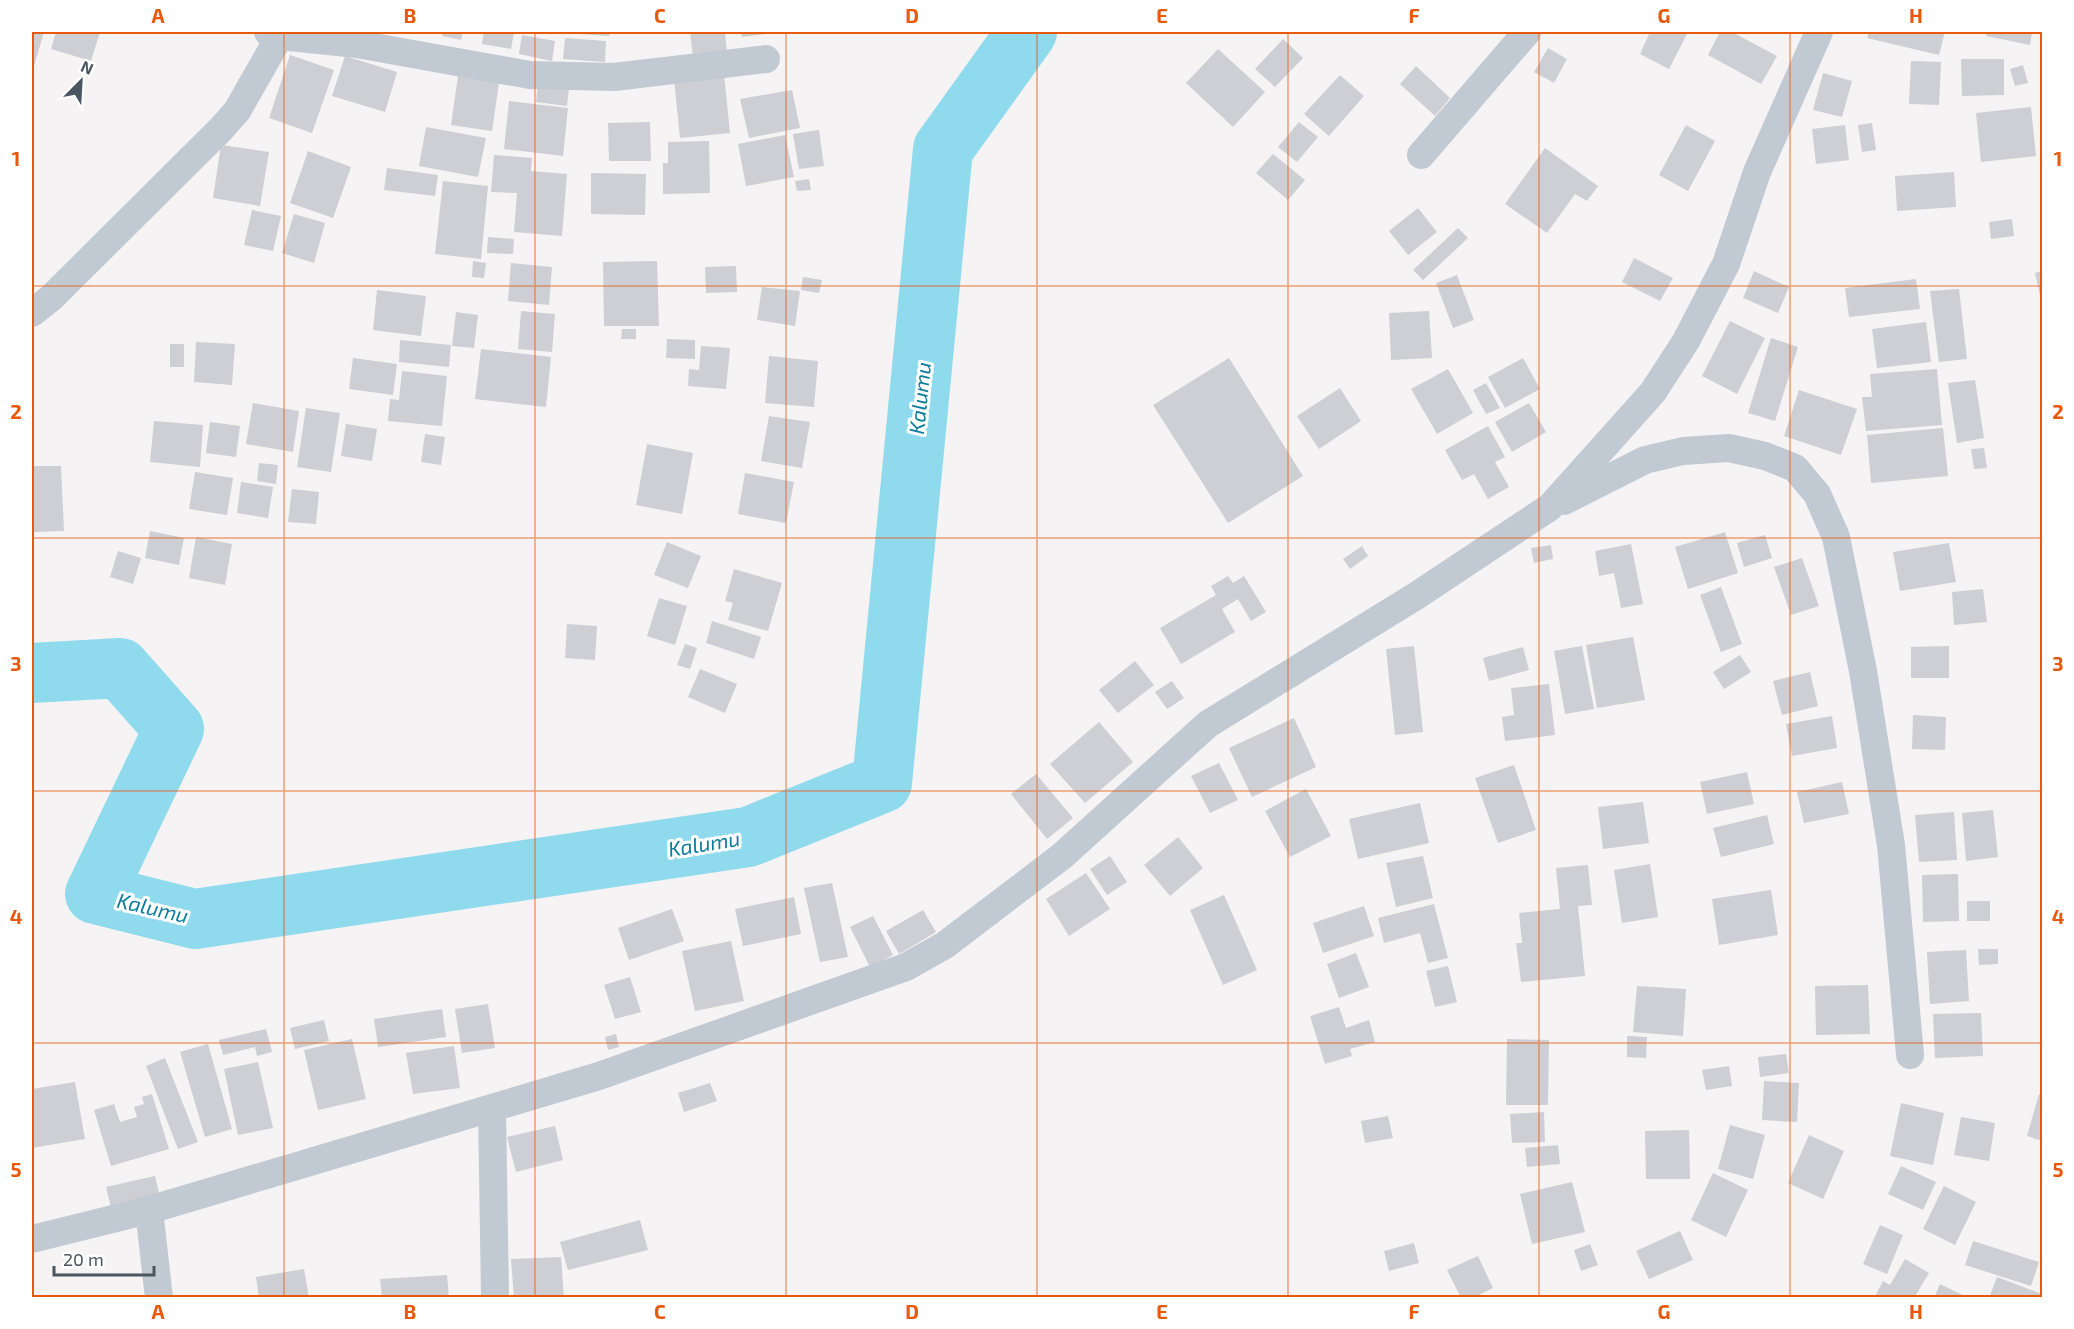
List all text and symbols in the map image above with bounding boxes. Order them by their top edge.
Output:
text: A [151,3,165,27]
text: B [404,3,416,27]
text: C [654,3,666,27]
text: D [905,3,919,27]
text: E [1156,3,1168,27]
text: F [1408,3,1420,27]
text: G [1658,3,1670,27]
text: H [1909,3,1923,27]
north arrow [51,51,111,111]
text: N [78,56,96,78]
text: 1 [12,146,20,170]
text: 1 [2054,146,2062,170]
water label: Kalumu [903,361,935,435]
text: 2 [10,399,22,423]
text: 2 [2052,399,2064,423]
text: 3 [10,651,22,675]
text: 3 [2052,651,2064,675]
water label: Kalumu [666,825,742,861]
water label: Kalumu [115,887,191,927]
text: 4 [10,904,23,928]
text: 4 [2052,904,2065,928]
text: 5 [10,1157,22,1181]
text: 5 [2052,1157,2064,1181]
scale bar [54,1239,154,1277]
text: 20 m [63,1248,104,1270]
text: A [151,1299,165,1323]
text: B [404,1299,416,1323]
text: C [654,1299,666,1323]
text: D [905,1299,919,1323]
text: E [1156,1299,1168,1323]
text: F [1408,1299,1420,1323]
text: G [1658,1299,1670,1323]
text: H [1909,1299,1923,1323]

